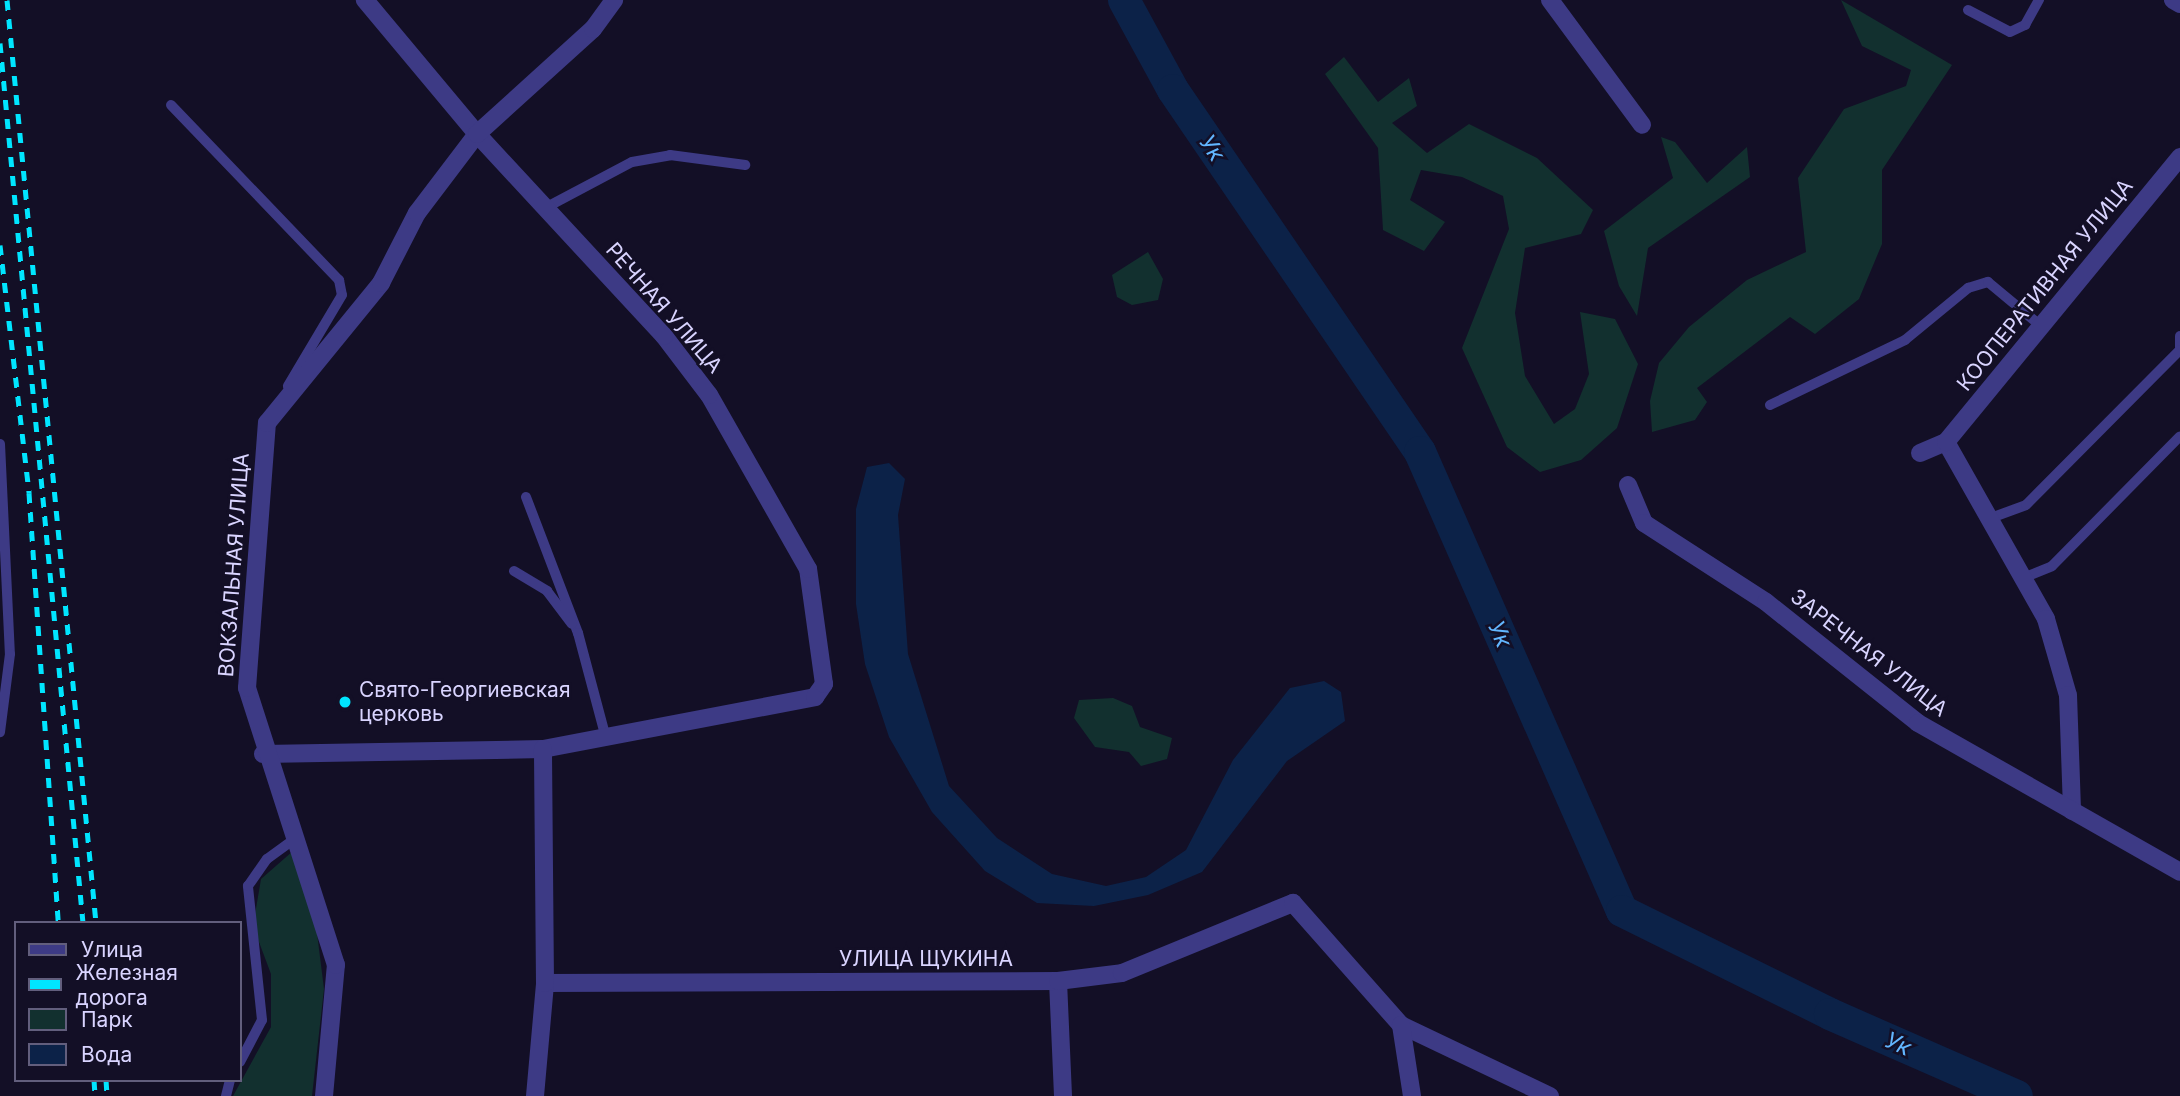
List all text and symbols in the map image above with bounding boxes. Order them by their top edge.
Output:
water label: Ук [1193,129,1231,167]
street label: КООПЕРАТИВНАЯ УЛИЦА [1952,174,2138,396]
street label: РЕЧНАЯ УЛИЦА [600,238,728,378]
street label: ВОКЗАЛЬНАЯ УЛИЦА [214,452,254,678]
street label: ЗАРЕЧНАЯ УЛИЦА [1786,584,1952,722]
water label: Ук [1482,616,1518,652]
place label: Свято-Георгиевская церковь [359,677,571,727]
marker: Свято-Георгиевская церковь [337,694,353,710]
legend [14,921,242,1082]
text: Улица [81,937,143,962]
street label: УЛИЦА ЩУКИНА [839,946,1013,972]
text: Железная дорога [76,960,178,1010]
text: Парк [81,1007,133,1032]
water label: Ук [1880,1026,1916,1062]
text: Вода [81,1042,132,1067]

